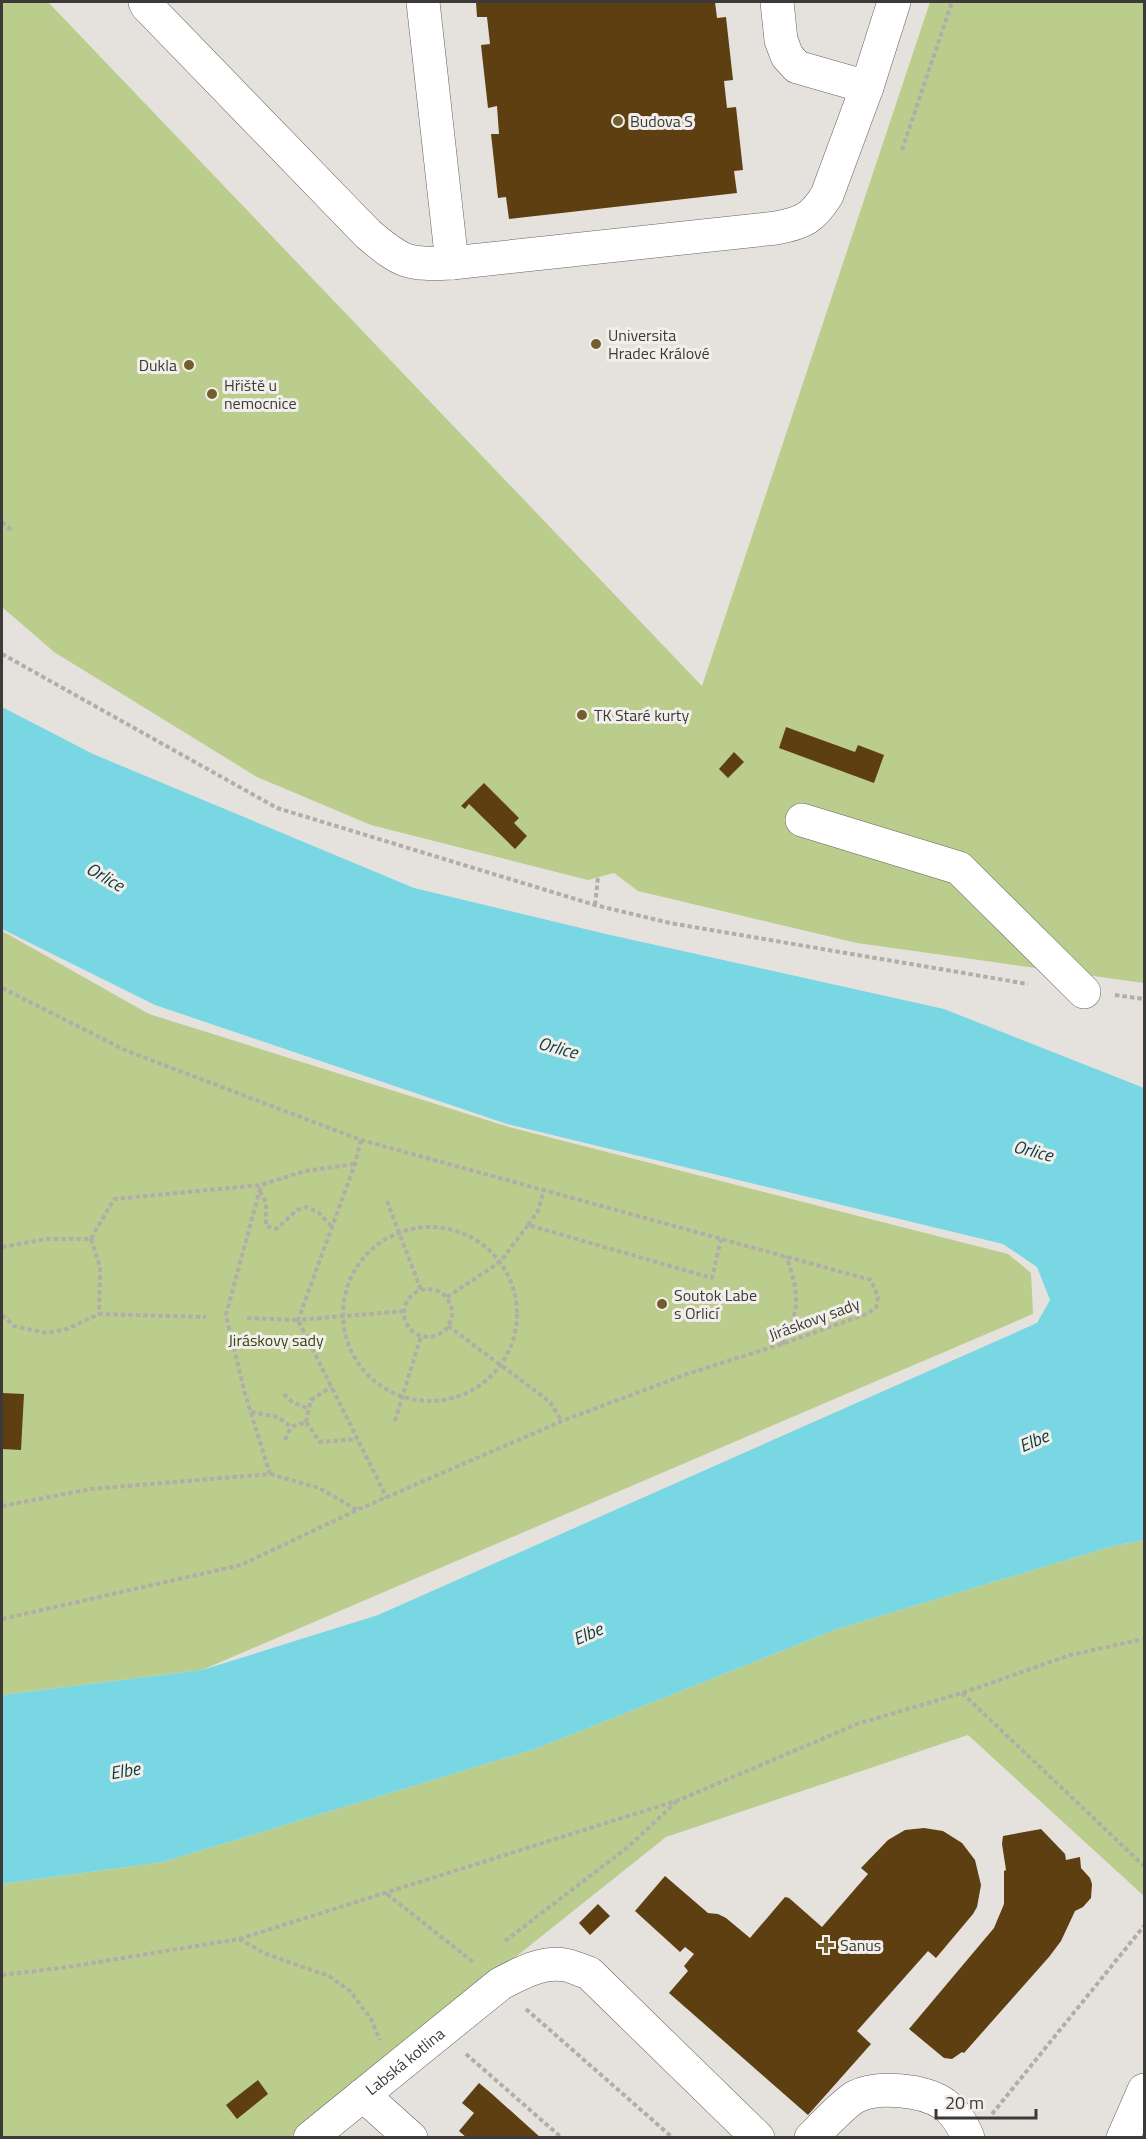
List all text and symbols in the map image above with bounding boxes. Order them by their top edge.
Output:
place label: Budova S [630,109,693,133]
marker: Budova S [611,114,625,128]
place label: Universita Hradec Králové [608,323,710,365]
marker: Universita Hradec Králové [589,337,603,351]
place label: Dukla [139,353,177,377]
marker: Dukla [182,358,196,372]
place label: Hřiště u nemocnice [224,373,297,415]
marker: Hřiště u nemocnice [205,387,219,401]
place label: TK Staré kurty [594,703,689,727]
marker: TK Staré kurty [575,708,589,722]
water label: Orlice [81,855,131,899]
water label: Orlice [535,1029,583,1066]
water label: Orlice [1010,1133,1057,1169]
place label: Soutok Labe s Orlicí [674,1283,757,1325]
street label: Jiráskovy sady [765,1291,863,1347]
marker: Soutok Labe s Orlicí [655,1297,669,1311]
park label: Jiráskovy sady [228,1328,324,1352]
water label: Elbe [1015,1422,1055,1459]
water label: Elbe [569,1615,609,1652]
water label: Elbe [108,1754,144,1786]
place label: Sanus [840,1933,881,1957]
marker: Sanus [817,1936,835,1954]
street label: Labská kotlina [360,2022,450,2101]
scale bar [936,2082,1036,2120]
text: 20 m [945,2089,984,2116]

